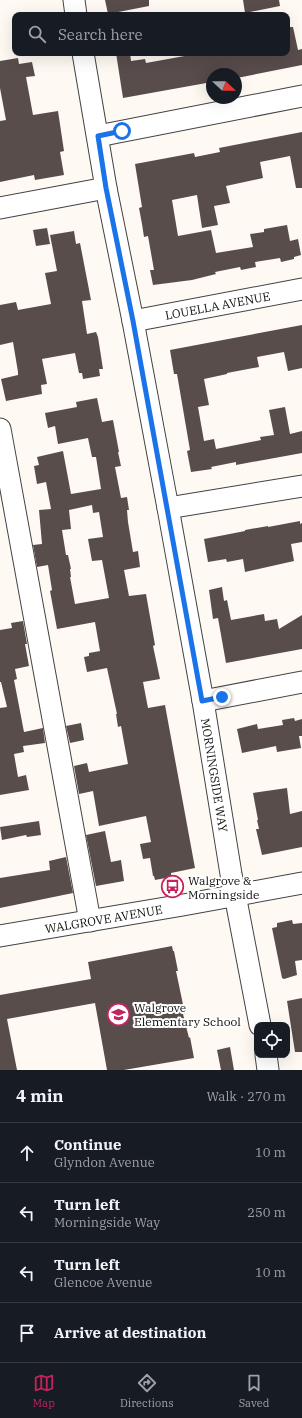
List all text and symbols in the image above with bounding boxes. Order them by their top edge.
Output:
search box [12,12,290,56]
icon: search [26,23,48,45]
text: Search here [58,25,143,44]
north arrow [206,68,242,104]
route start [113,122,131,140]
street label: LOUELLA AVENUE [164,288,271,322]
route end [213,688,231,706]
street label: MORNINGSIDE WAY [198,717,232,833]
place label: Walgrove & Morningside [188,873,260,902]
bus stop icon: Walgrove & Morningside [160,874,186,900]
street label: WALGROVE AVENUE [44,901,163,936]
place label: Walgrove Elementary School [134,1000,241,1029]
school or university icon: Walgrove Elementary School [106,1001,132,1027]
map controls [254,1022,290,1058]
button: locate [254,1022,290,1058]
text: 4 min [16,1085,64,1107]
text: Walk · 270 m [207,1088,286,1105]
text: Continue [54,1135,121,1154]
icon: ahead [16,1142,38,1164]
text: 10 m [255,1144,286,1161]
text: Glyndon Avenue [54,1154,155,1171]
text: Turn left [54,1195,120,1214]
icon: left [16,1202,38,1224]
text: 250 m [247,1204,286,1221]
text: Morningside Way [54,1214,160,1231]
text: Turn left [54,1255,120,1274]
icon: left [16,1262,38,1284]
text: 10 m [255,1264,286,1281]
text: Glencoe Avenue [54,1274,152,1291]
icon: arrive [16,1322,38,1344]
text: Arrive at destination [54,1323,206,1342]
tab: Map [33,1372,55,1410]
tab: Directions [120,1372,174,1410]
tab: Saved [239,1372,269,1410]

